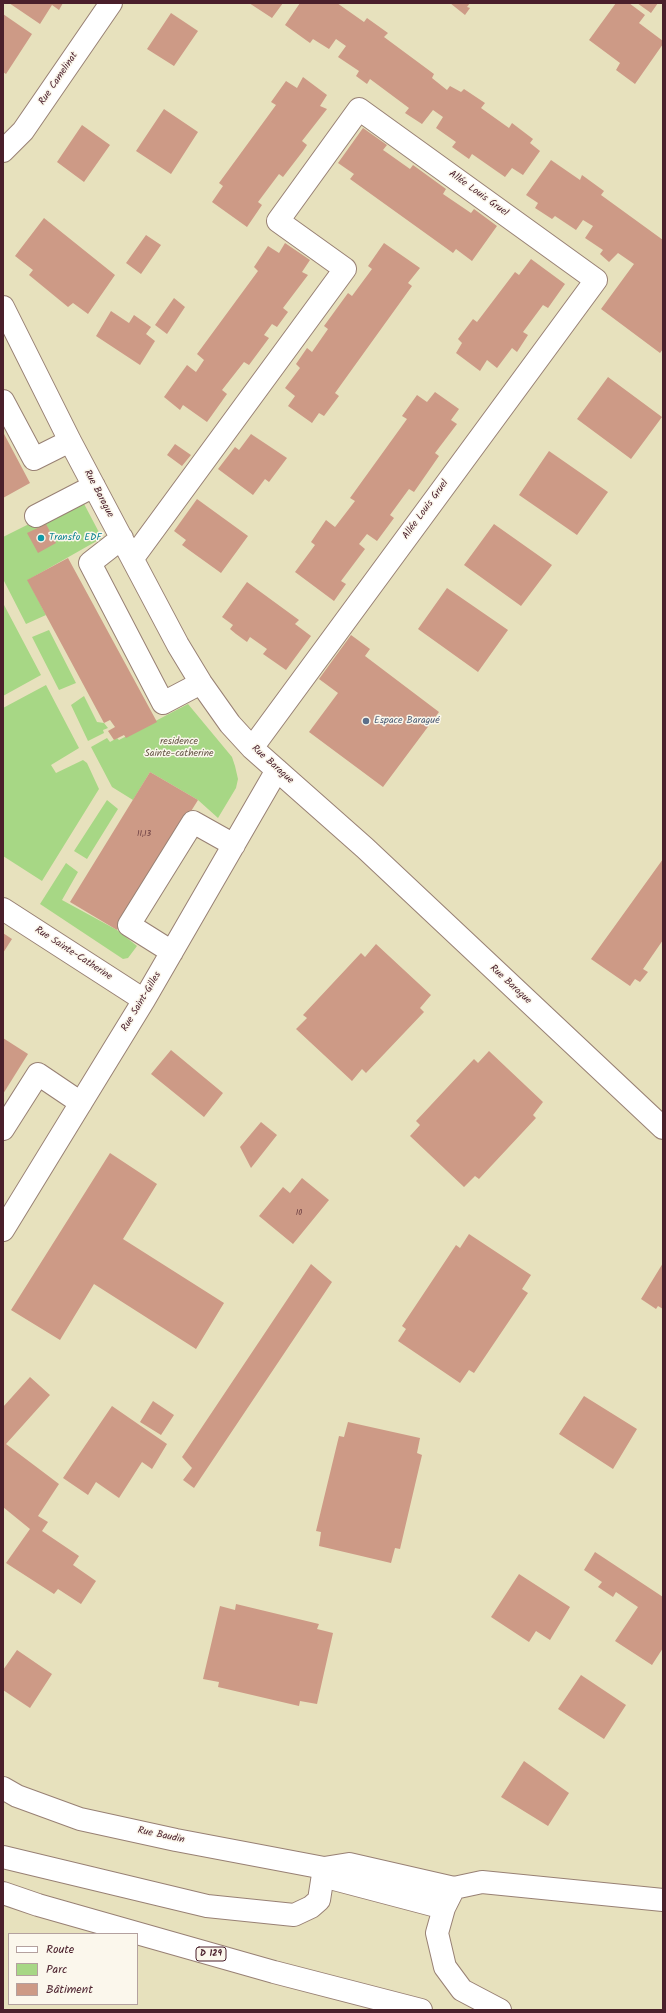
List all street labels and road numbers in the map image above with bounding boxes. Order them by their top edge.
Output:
street label: Rue Camelinat [37,50,81,108]
street label: Allée Louis Gruel [446,168,510,220]
street label: Rue Barague [80,468,116,520]
street label: Allée Louis Gruel [400,478,452,542]
street label: Rue Barague [249,743,295,787]
street label: Rue Sainte-Catherine [32,925,114,983]
street label: Rue Barague [487,963,533,1007]
street label: Rue Saint-Gilles [119,970,165,1034]
street label: Rue Baudin [136,1825,186,1847]
road number: D 129 [196,1947,226,1961]

